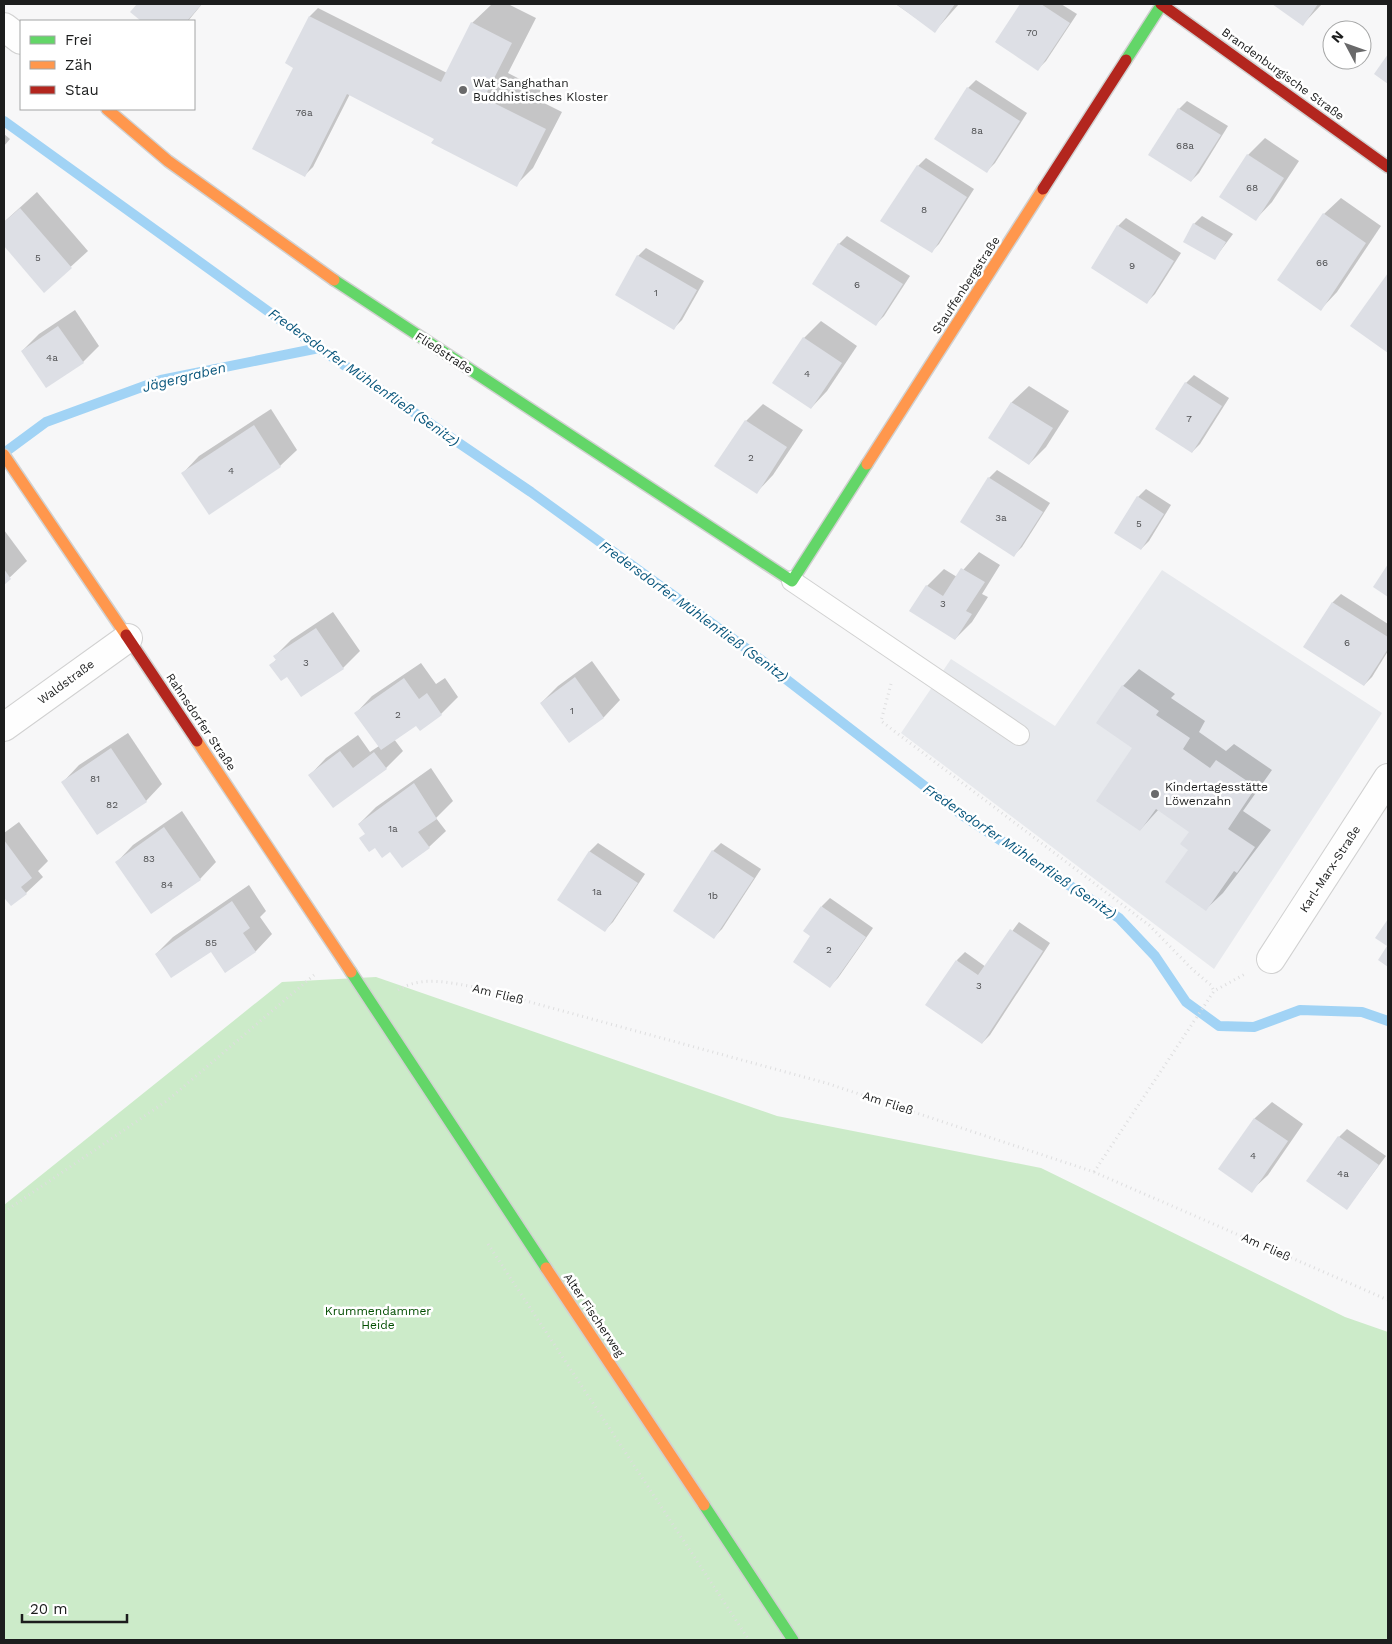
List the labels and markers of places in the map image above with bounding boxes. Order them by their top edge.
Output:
place label: Wat Sanghathan Buddhistisches Kloster [473,76,608,104]
marker: Wat Sanghathan Buddhistisches Kloster [457,84,469,96]
place label: Kindertagesstätte Löwenzahn [1165,780,1268,808]
marker: Kindertagesstätte Löwenzahn [1149,788,1161,800]

